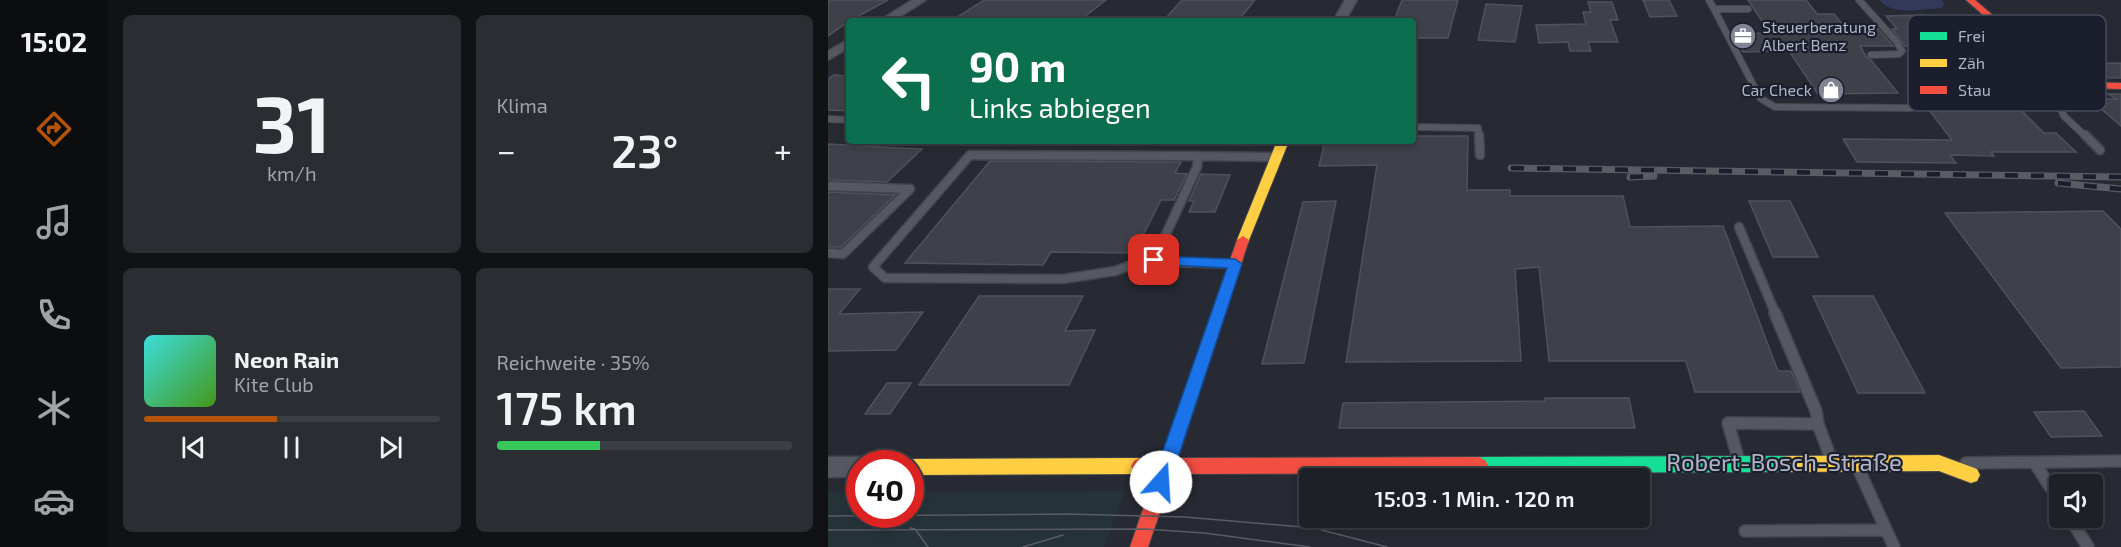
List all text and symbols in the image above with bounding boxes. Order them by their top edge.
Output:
legend [1908,15,2106,111]
place label: Steuerberatung Albert Benz [1762,17,1876,54]
office icon: Steuerberatung Albert Benz [1728,21,1758,51]
text: 15:02 [21,25,87,57]
text: Frei [1958,26,1985,45]
text: 90 m [969,40,1066,90]
icon: left [870,42,948,120]
text: Zäh [1958,53,1985,72]
text: 31 [253,75,331,169]
shop icon: Car Check [1816,75,1846,105]
place label: Car Check [1741,80,1812,99]
text: Stau [1958,80,1991,99]
text: Links abbiegen [969,91,1151,123]
text: Klima [497,93,548,117]
icon: directions [33,108,75,150]
text: 23° [611,123,678,177]
text: − [497,130,516,170]
text: + [774,130,792,170]
text: km/h [267,161,317,185]
icon: music [33,201,75,243]
pin [1128,234,1179,285]
icon: arrive [1137,243,1170,276]
icon: phone [33,294,75,336]
text: Neon Rain [234,346,339,372]
text: Reichweite · 35% [497,350,650,374]
text: Kite Club [234,372,314,396]
text: 175 km [497,380,637,434]
icon: climate [33,387,75,429]
icon: previous [177,431,210,464]
icon: pause [275,431,308,464]
icon: next [374,431,407,464]
street label: Robert-Bosch-Straße [1666,447,1902,476]
speed limit sign: 40 [846,450,924,528]
position arrow [1129,450,1193,514]
map controls [2049,474,2103,528]
button: sound [2049,474,2103,528]
icon: car [33,480,75,522]
text: 15:03 · 1 Min. · 120 m [1374,485,1575,511]

